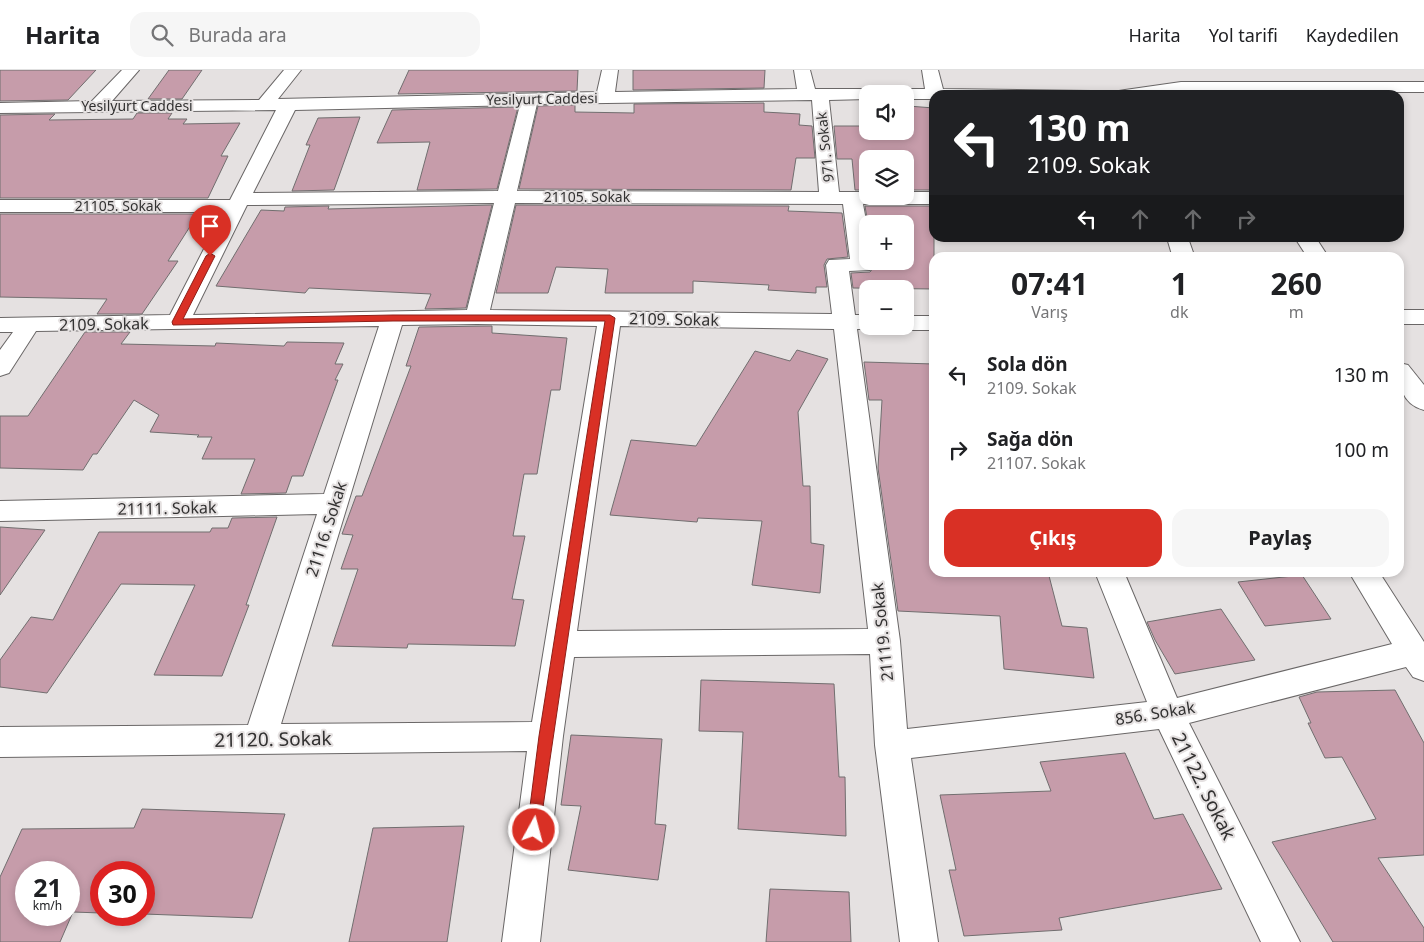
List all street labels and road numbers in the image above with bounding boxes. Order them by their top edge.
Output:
street label: Yesilyurt Caddesi [486,88,598,109]
street label: Yesilyurt Caddesi [81,96,193,115]
street label: 971. Sokak [811,111,838,183]
street label: 21105. Sokak [544,187,631,206]
street label: 21105. Sokak [75,196,162,215]
street label: 2109. Sokak [629,307,719,331]
street label: 2109. Sokak [59,312,149,336]
street label: 21116. Sokak [300,478,352,579]
street label: 21111. Sokak [117,496,217,520]
street label: 21119. Sokak [866,581,898,682]
street label: 856. Sokak [1114,696,1197,730]
street label: 21120. Sokak [214,725,332,753]
street label: 21122. Sokak [1166,728,1242,844]

